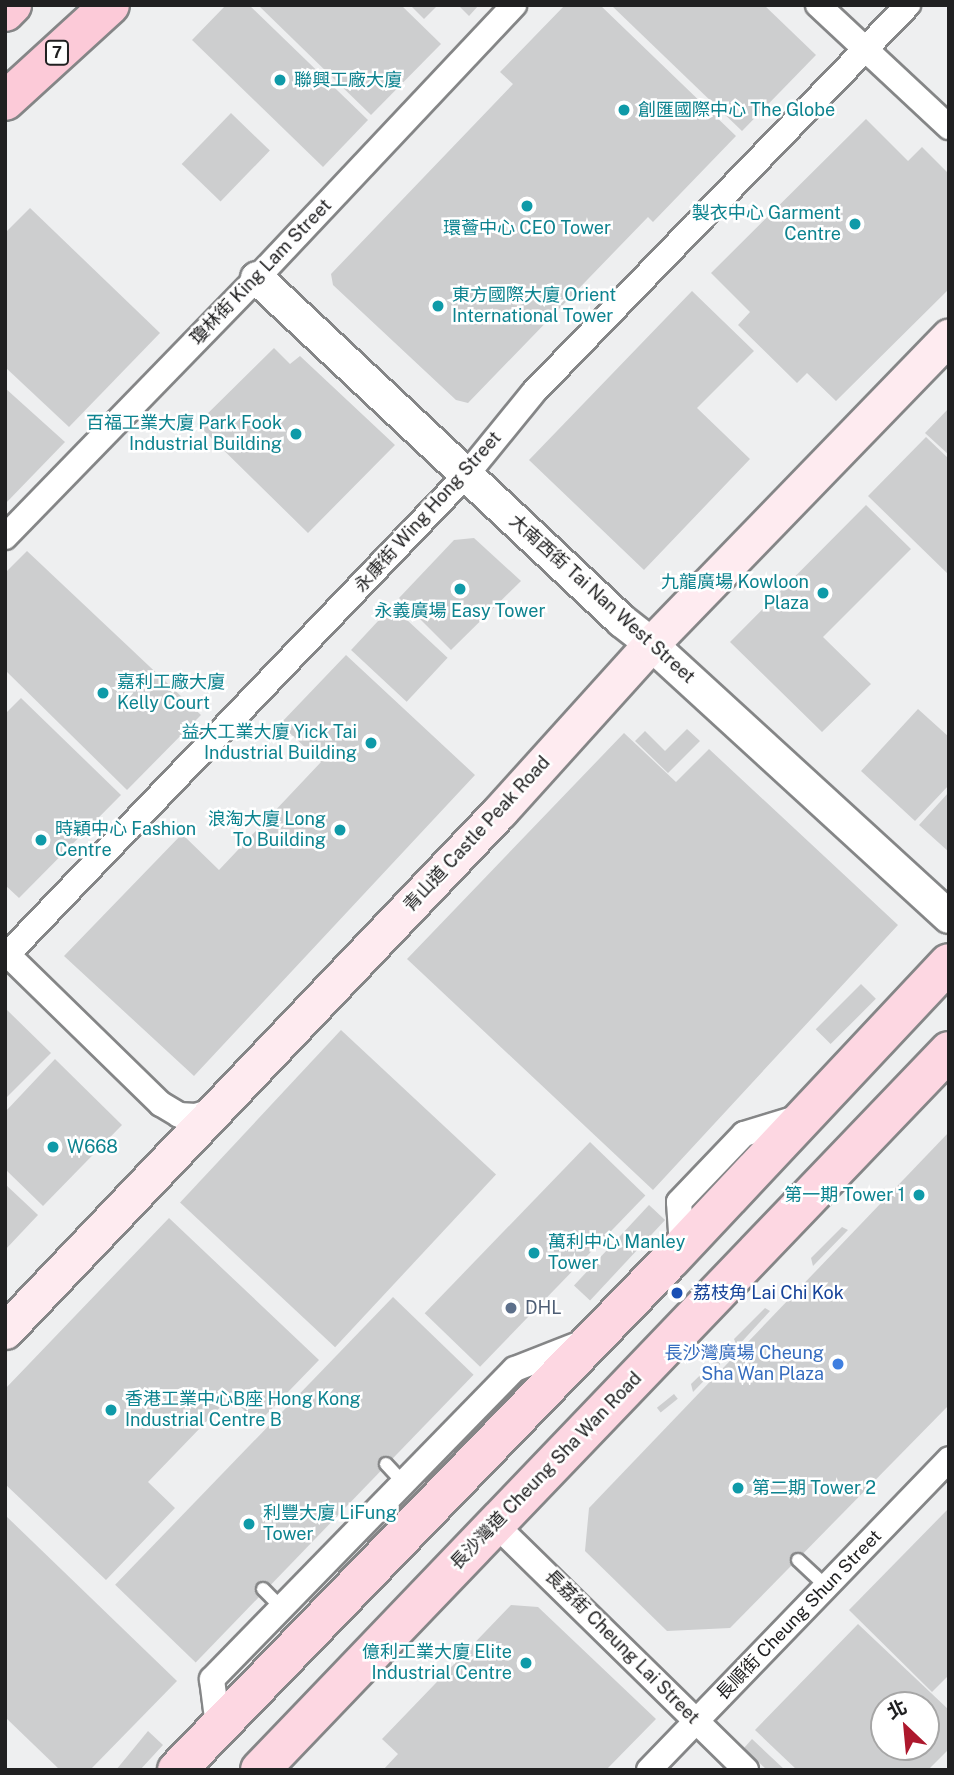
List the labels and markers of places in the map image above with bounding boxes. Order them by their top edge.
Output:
place label: 聯興工廠大廈 [294,69,402,91]
marker: 聯興工廠大廈 [272,72,288,88]
place label: 創匯國際中心 The Globe [638,99,835,121]
marker: 創匯國際中心 The Globe [616,102,632,118]
marker: 環薈中心 CEO Tower [519,198,535,214]
place label: 製衣中心 Garment Centre [692,203,841,246]
marker: 製衣中心 Garment Centre [847,216,863,232]
place label: 環薈中心 CEO Tower [443,217,611,239]
place label: 東方國際大廈 Orient International Tower [452,285,616,328]
marker: 東方國際大廈 Orient International Tower [430,298,446,314]
place label: 百福工業大廈 Park Fook Industrial Building [86,413,282,456]
marker: 百福工業大廈 Park Fook Industrial Building [288,426,304,442]
place label: 九龍廣場 Kowloon Plaza [661,572,809,614]
marker: 永義廣場 Easy Tower [452,581,468,597]
marker: 九龍廣場 Kowloon Plaza [815,585,831,601]
place label: 永義廣場 Easy Tower [375,600,545,622]
place label: 嘉利工廠大廈 Kelly Court [117,672,225,714]
marker: 嘉利工廠大廈 Kelly Court [95,685,111,701]
place label: 益大工業大廈 Yick Tai Industrial Building [181,722,357,764]
marker: 益大工業大廈 Yick Tai Industrial Building [363,735,379,751]
place label: 浪淘大廈 Long To Building [208,809,326,852]
place label: 時穎中心 Fashion Centre [55,819,196,862]
marker: 浪淘大廈 Long To Building [332,822,348,838]
marker: 時穎中心 Fashion Centre [33,832,49,848]
place label: W668 [67,1136,118,1158]
marker: W668 [45,1139,61,1155]
place label: 第一期 Tower 1 [784,1184,905,1206]
marker: 第一期 Tower 1 [911,1187,927,1203]
place label: 萬利中心 Manley Tower [548,1232,685,1274]
marker: 萬利中心 Manley Tower [526,1245,542,1261]
place label: 荔枝角 Lai Chi Kok [693,1282,844,1304]
marker: 荔枝角 Lai Chi Kok [667,1283,687,1303]
place label: DHL [525,1297,562,1319]
marker: DHL [503,1300,519,1316]
place label: 長沙灣廣場 Cheung Sha Wan Plaza [665,1343,824,1386]
marker: 長沙灣廣場 Cheung Sha Wan Plaza [830,1356,846,1372]
place label: 香港工業中心B座 Hong Kong Industrial Centre B [125,1389,361,1432]
marker: 香港工業中心B座 Hong Kong Industrial Centre B [103,1402,119,1418]
place label: 第二期 Tower 2 [752,1477,876,1499]
marker: 第二期 Tower 2 [730,1480,746,1496]
place label: 利豐大廈 LiFung Tower [263,1503,397,1546]
marker: 利豐大廈 LiFung Tower [241,1516,257,1532]
place label: 億利工業大廈 Elite Industrial Centre [362,1642,512,1684]
marker: 億利工業大廈 Elite Industrial Centre [518,1655,534,1671]

